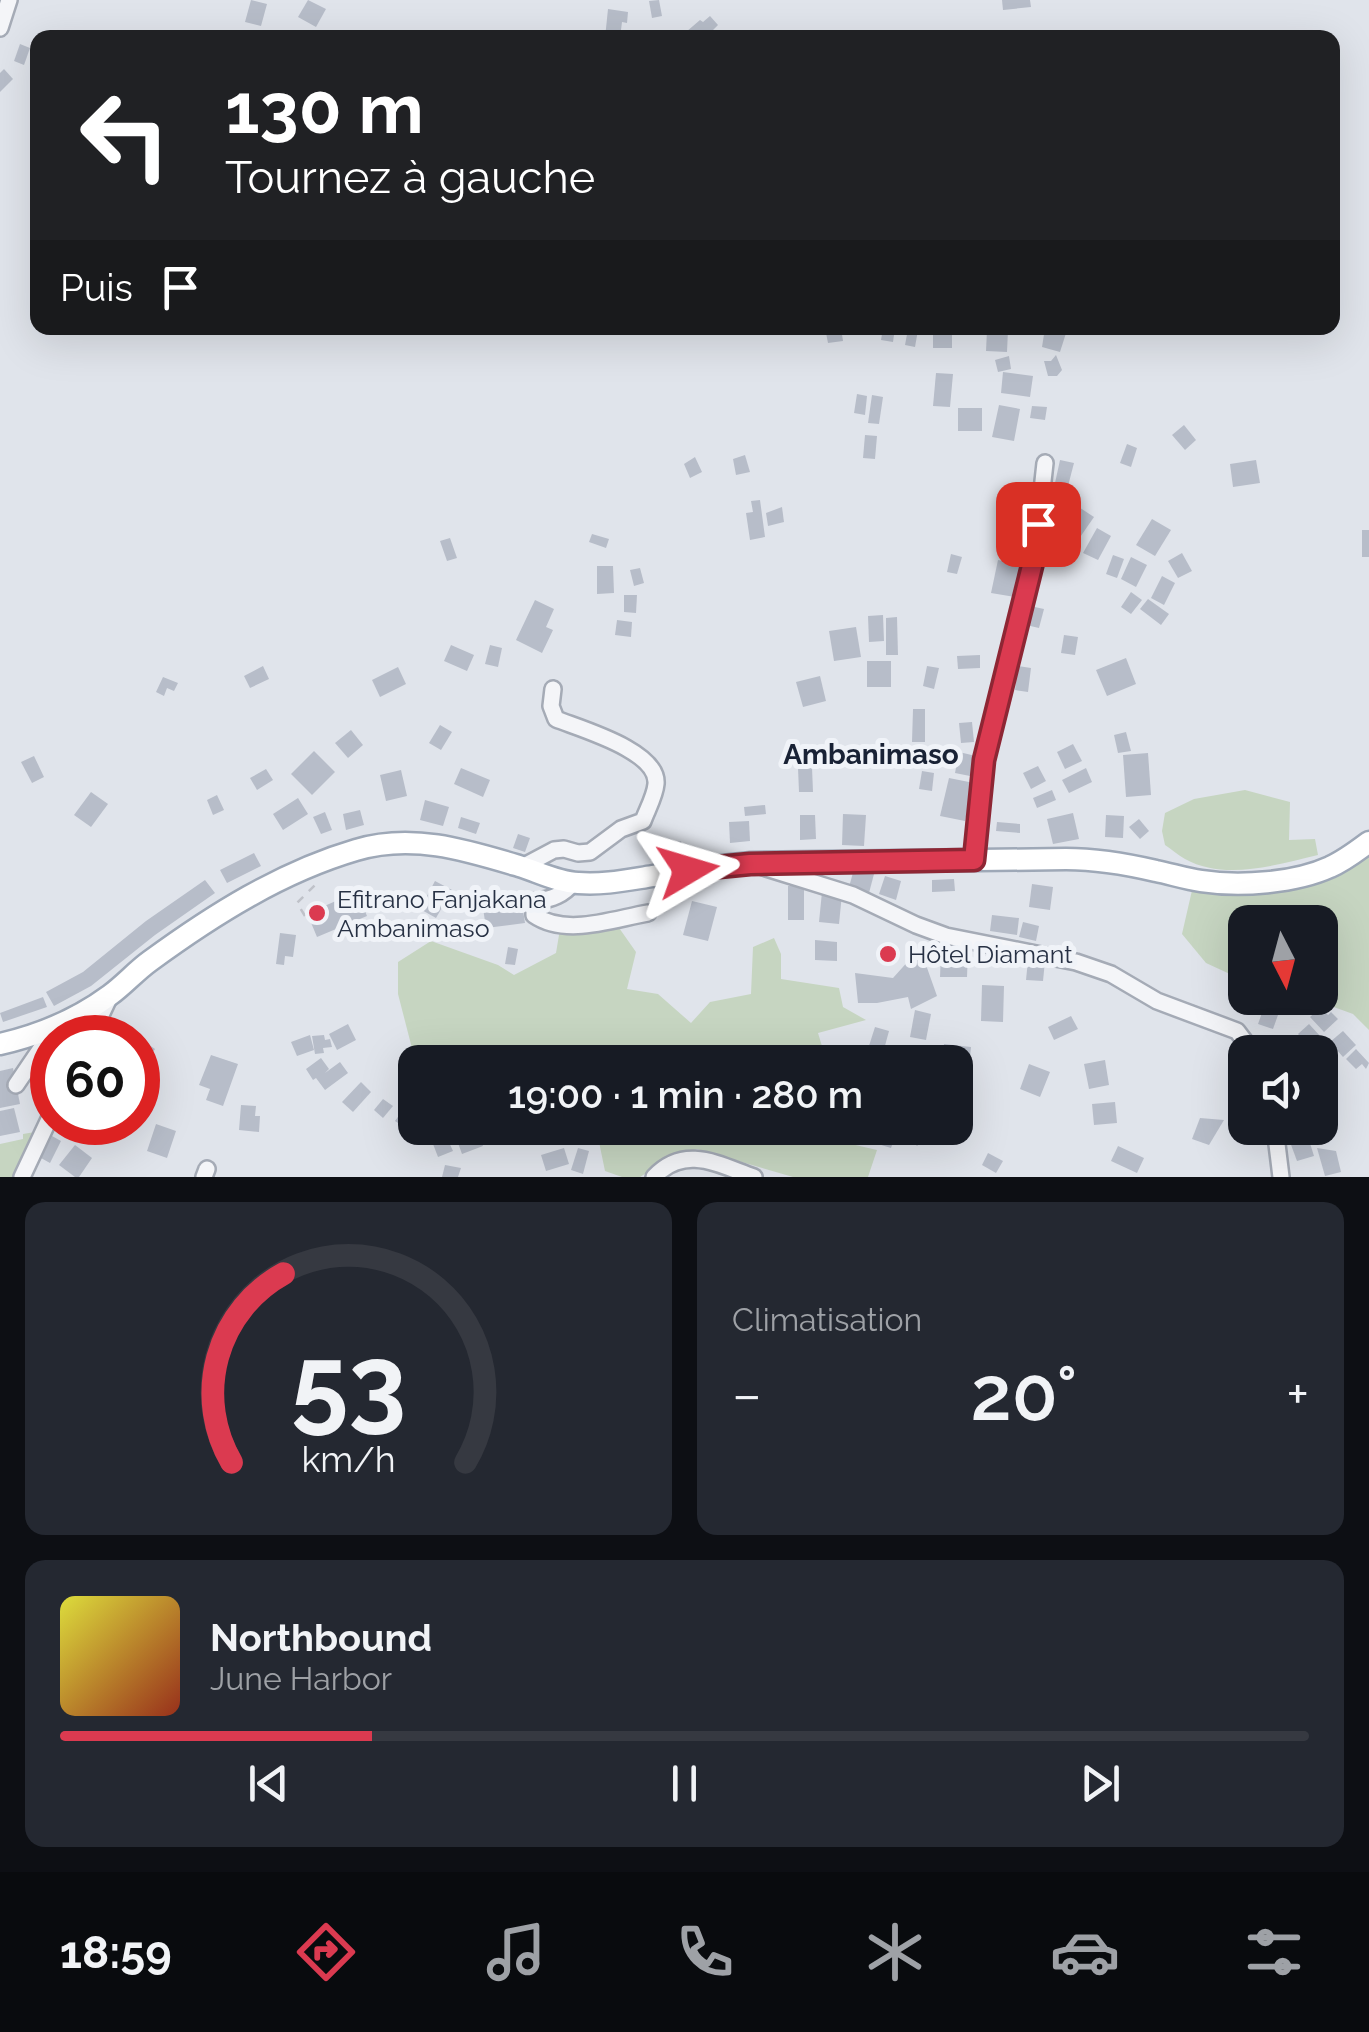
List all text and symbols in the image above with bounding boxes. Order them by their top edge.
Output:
text: 130 m [225,67,424,149]
icon: left [60,70,190,200]
text: Tournez à gauche [225,151,595,204]
icon: arrive [153,260,208,315]
text: Puis [60,265,133,310]
pin [996,482,1081,567]
icon: arrive [1011,497,1066,552]
district label: Ambanimaso [783,738,959,771]
position arrow [636,818,740,922]
place label: Efitrano Fanjakana Ambanimaso [337,884,547,943]
marker: Efitrano Fanjakana Ambanimaso [306,902,328,924]
north arrow [1228,905,1338,1015]
map controls [1228,905,1338,1145]
place label: Hôtel Diamant [908,939,1073,969]
marker: Hôtel Diamant [877,943,899,965]
speed limit sign: 60 [30,1015,160,1145]
button: sound [1228,1035,1338,1145]
text: 19:00 · 1 min · 280 m [508,1072,863,1117]
text: Climatisation [732,1301,922,1338]
text: 53 [291,1322,406,1444]
text: 20° [971,1349,1077,1438]
text: − [732,1362,762,1427]
text: + [1286,1362,1309,1427]
text: km/h [301,1438,396,1480]
text: Northbound [210,1615,432,1660]
text: June Harbor [210,1660,392,1697]
icon: previous [241,1756,296,1811]
icon: pause [657,1756,712,1811]
icon: next [1073,1756,1128,1811]
icon: directions [291,1917,361,1987]
icon: music [481,1917,551,1987]
icon: phone [670,1917,740,1987]
icon: climate [860,1917,930,1987]
icon: car [1050,1917,1120,1987]
icon: filters [1239,1917,1309,1987]
text: 18:59 [60,1926,172,1979]

